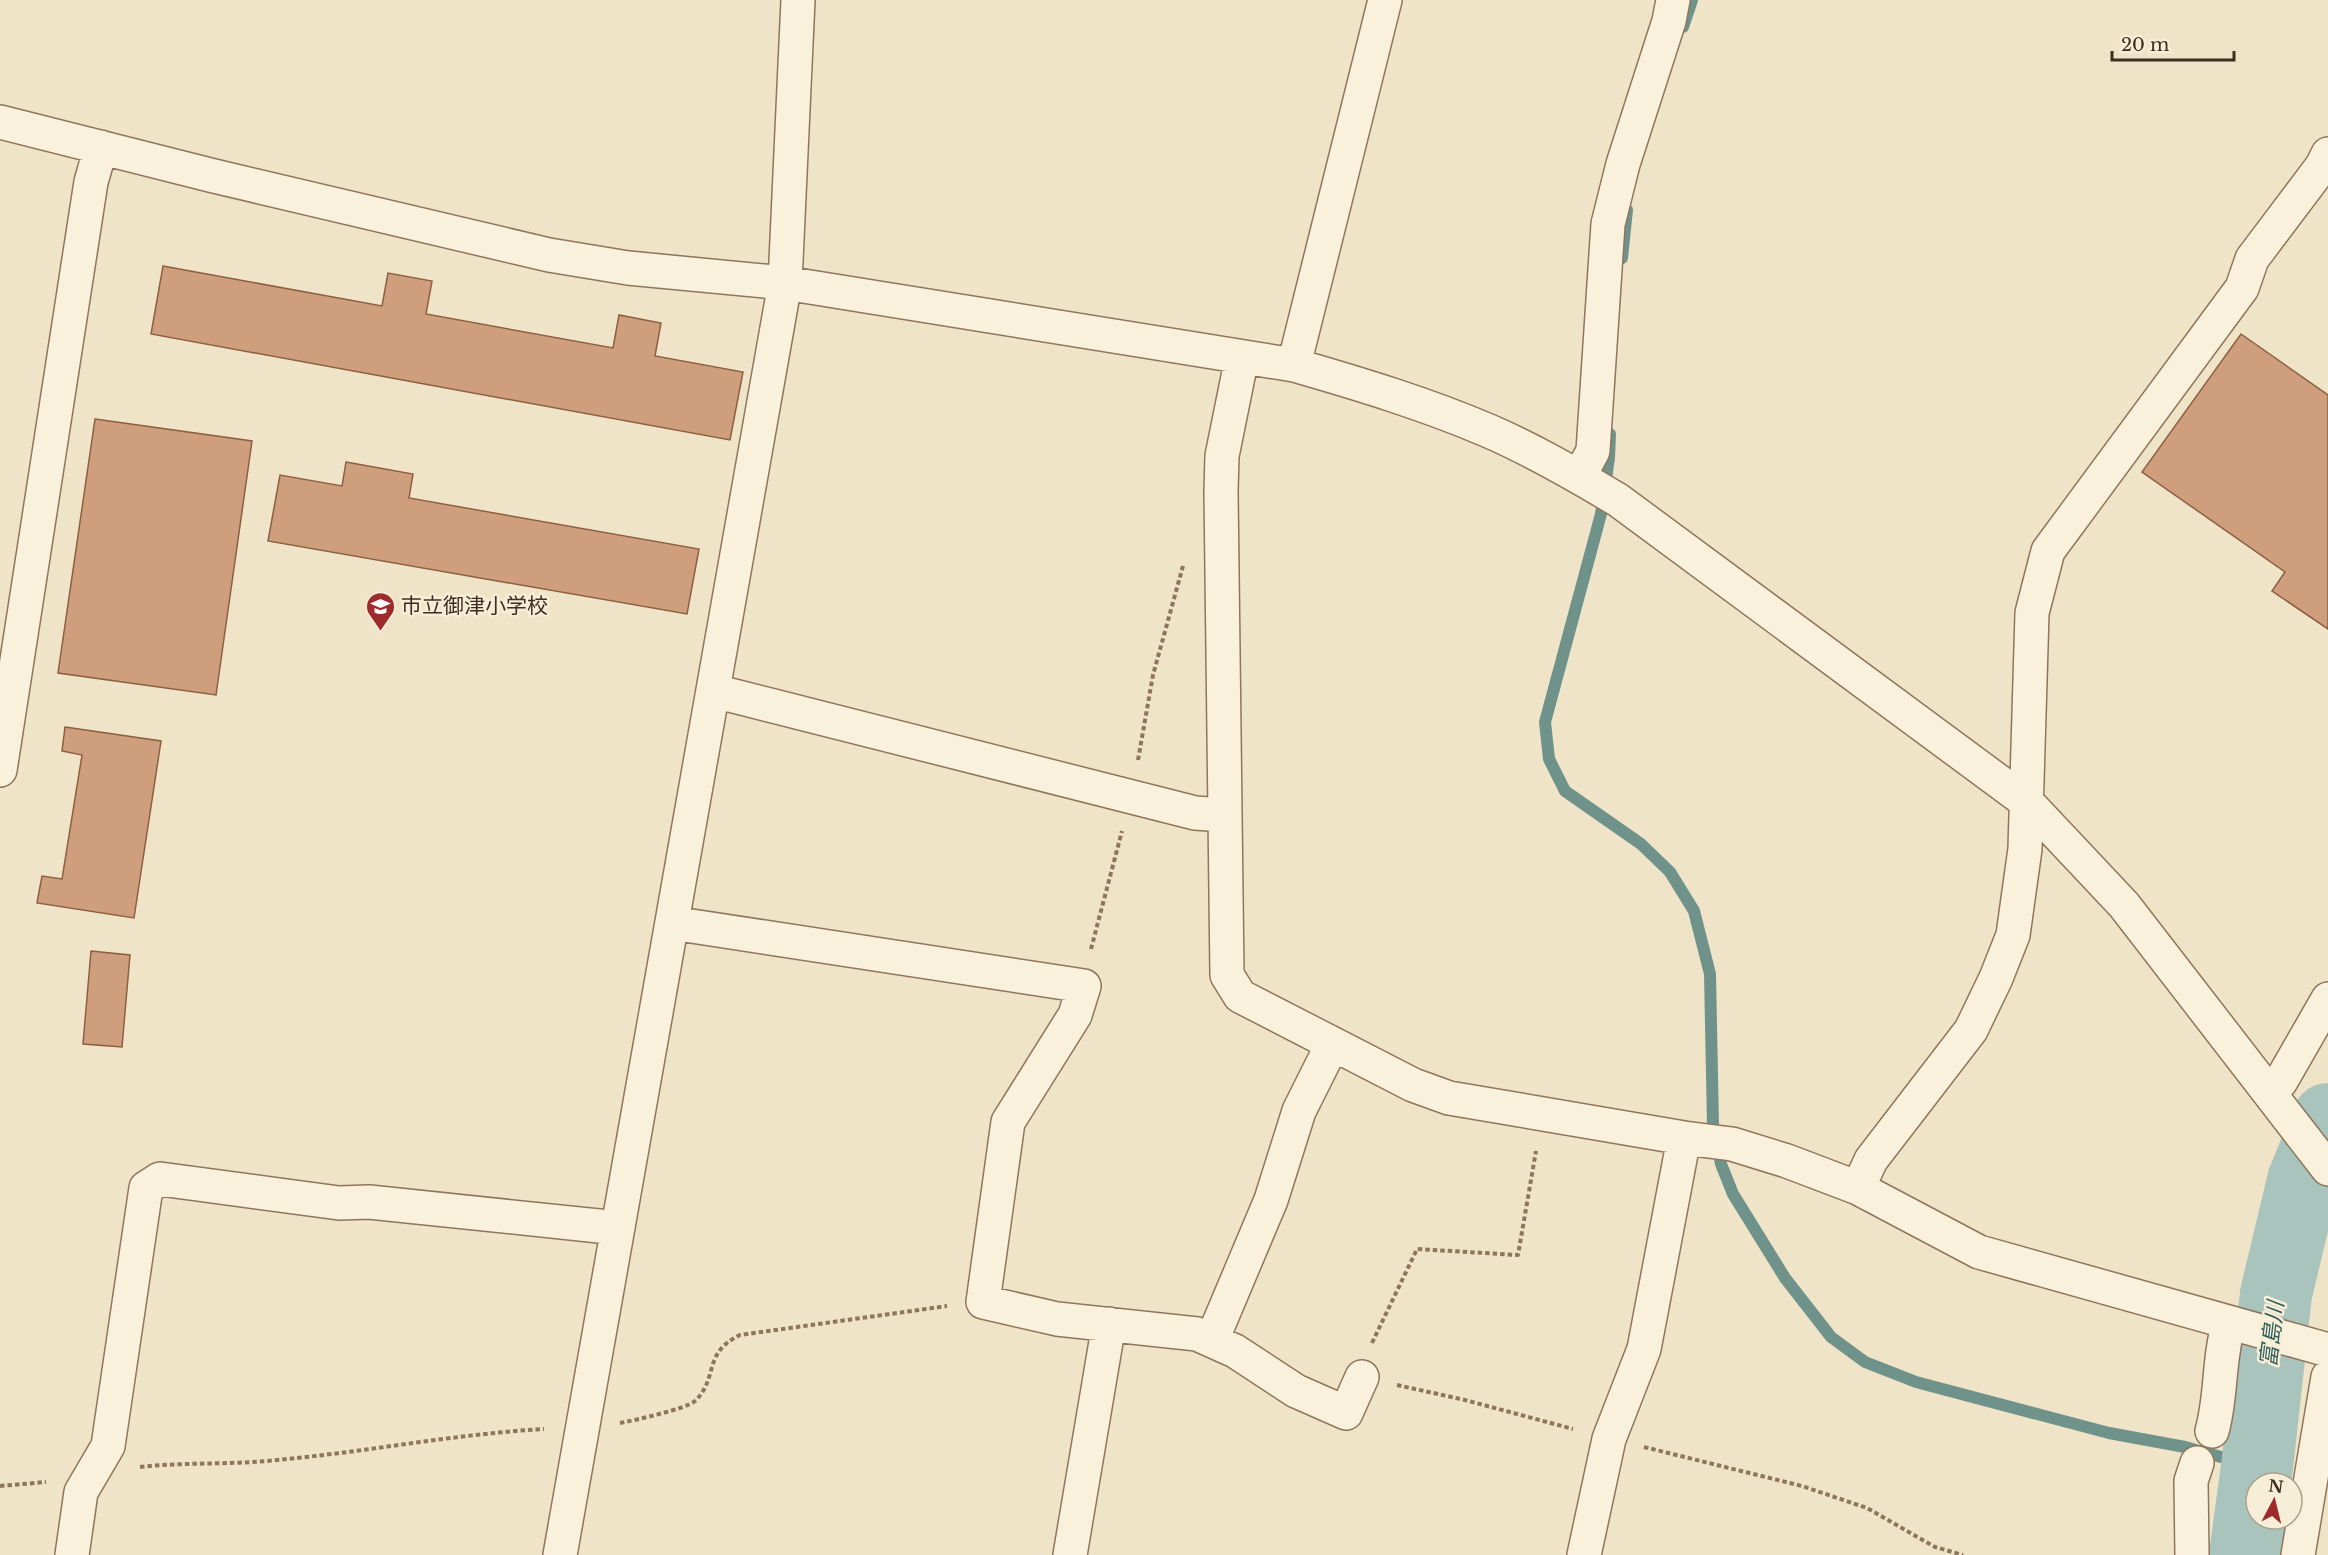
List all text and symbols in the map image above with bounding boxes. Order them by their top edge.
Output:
scale bar [2112,24,2234,62]
text: 20 m [2121,34,2169,56]
school or university icon: 市立御津小学校 [364,590,396,632]
place label: 市立御津小学校 [401,593,548,619]
water label: 富島川 [2255,1298,2290,1368]
north arrow [2244,1471,2304,1531]
text: N [2267,1475,2285,1497]

